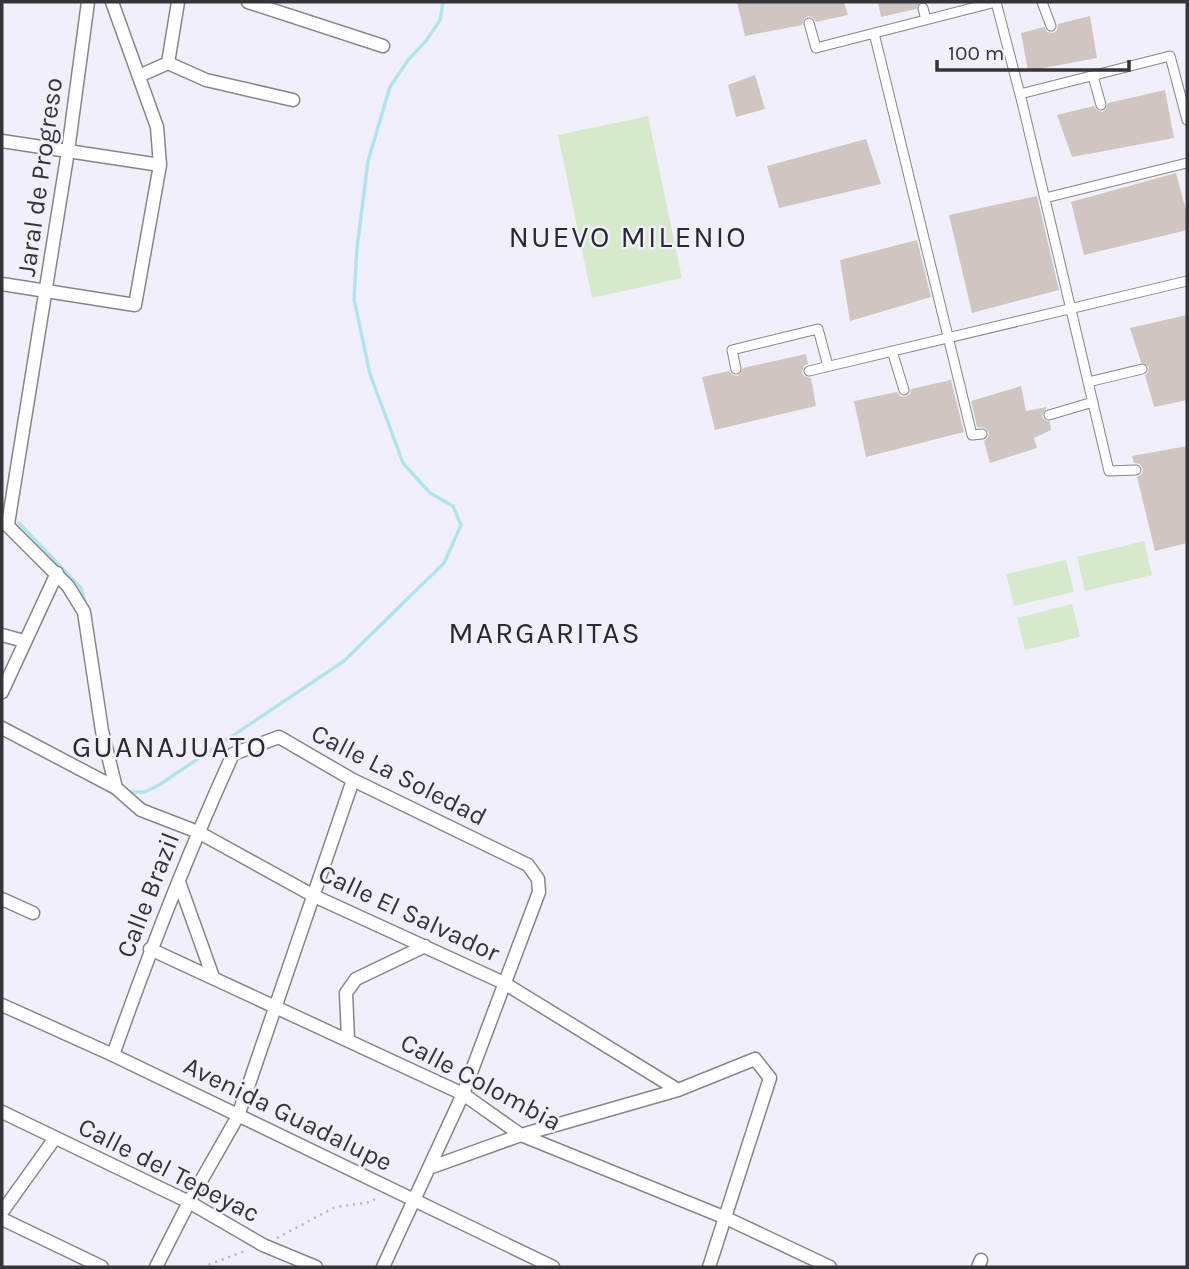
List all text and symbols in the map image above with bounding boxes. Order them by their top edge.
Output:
scale bar [937,28,1130,72]
text: 100 m [948,41,1005,65]
street label: Jaral de Progreso [11,76,69,278]
district label: NUEVO MILENIO [508,219,748,255]
district label: MARGARITAS [448,615,642,651]
street label: Calle La Soledad [306,717,492,833]
district label: GUANAJUATO [72,729,268,765]
street label: Calle Brazil [110,828,186,962]
street label: Calle El Salvador [314,858,505,969]
street label: Calle Colombia [395,1027,567,1137]
street label: Avenida Guadalupe [179,1050,397,1178]
street label: Calle del Tepeyac [73,1111,265,1229]

